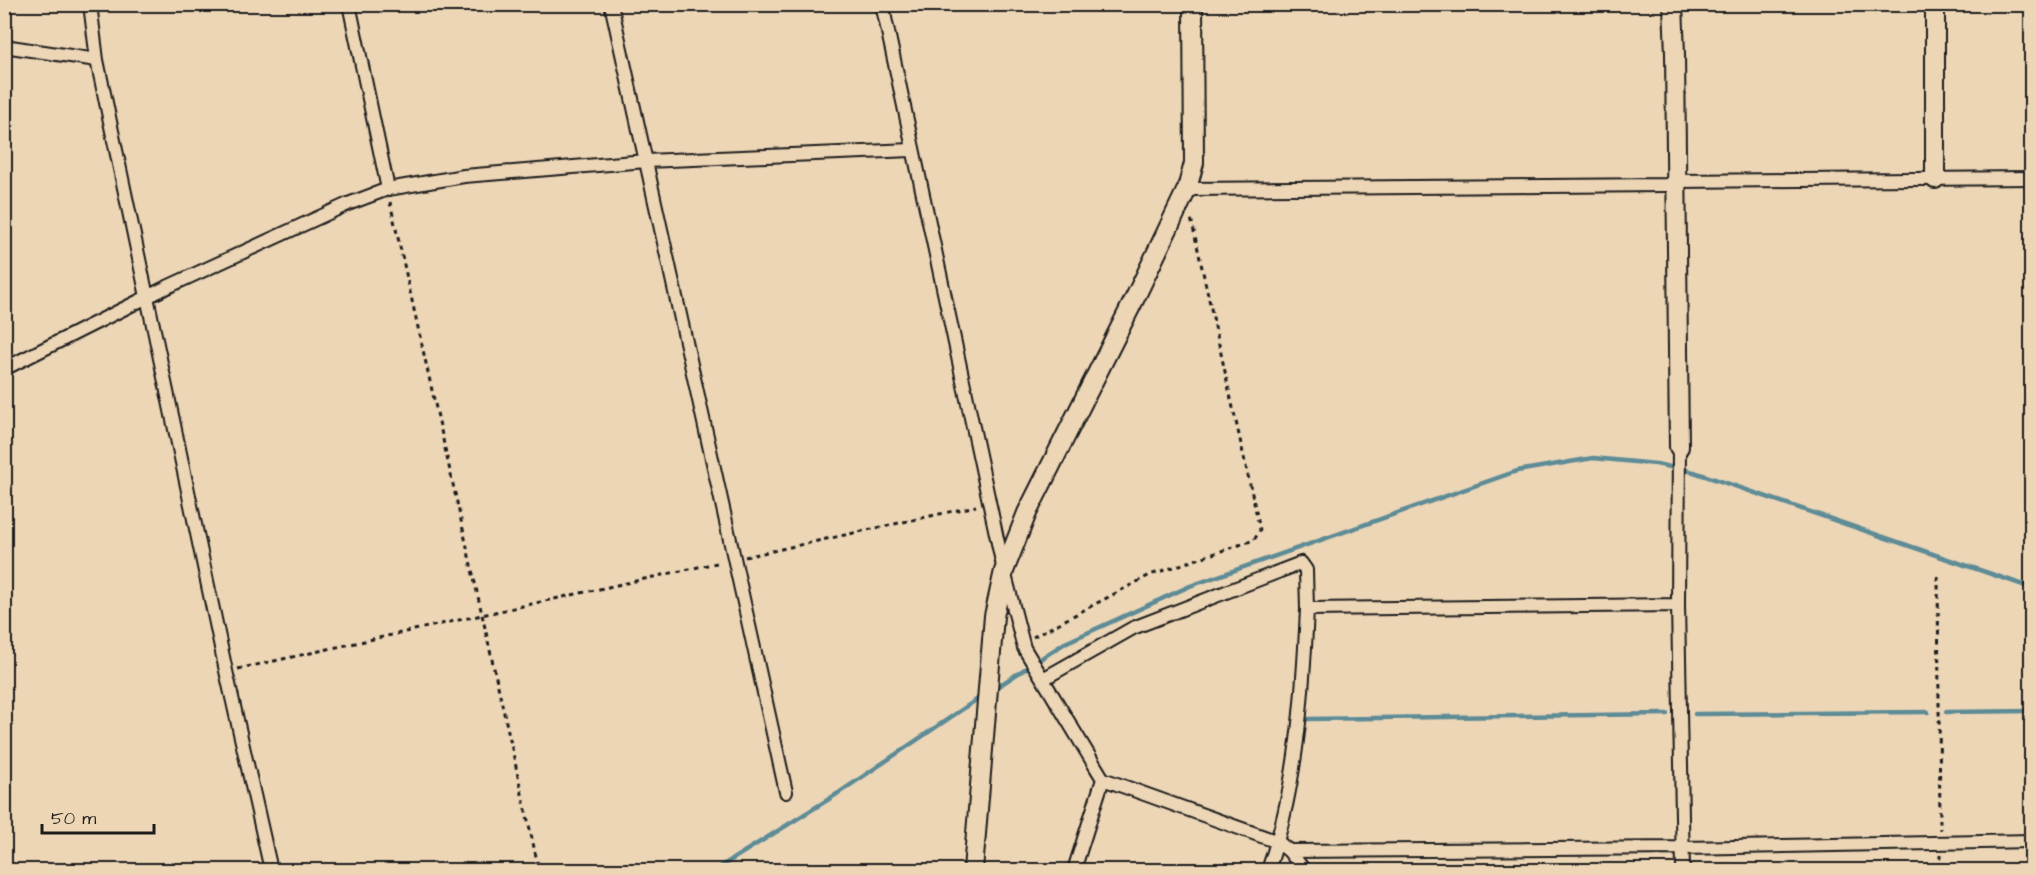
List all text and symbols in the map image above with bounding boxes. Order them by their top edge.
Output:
scale bar [42,797,154,835]
text: 50 m [51,806,96,831]

